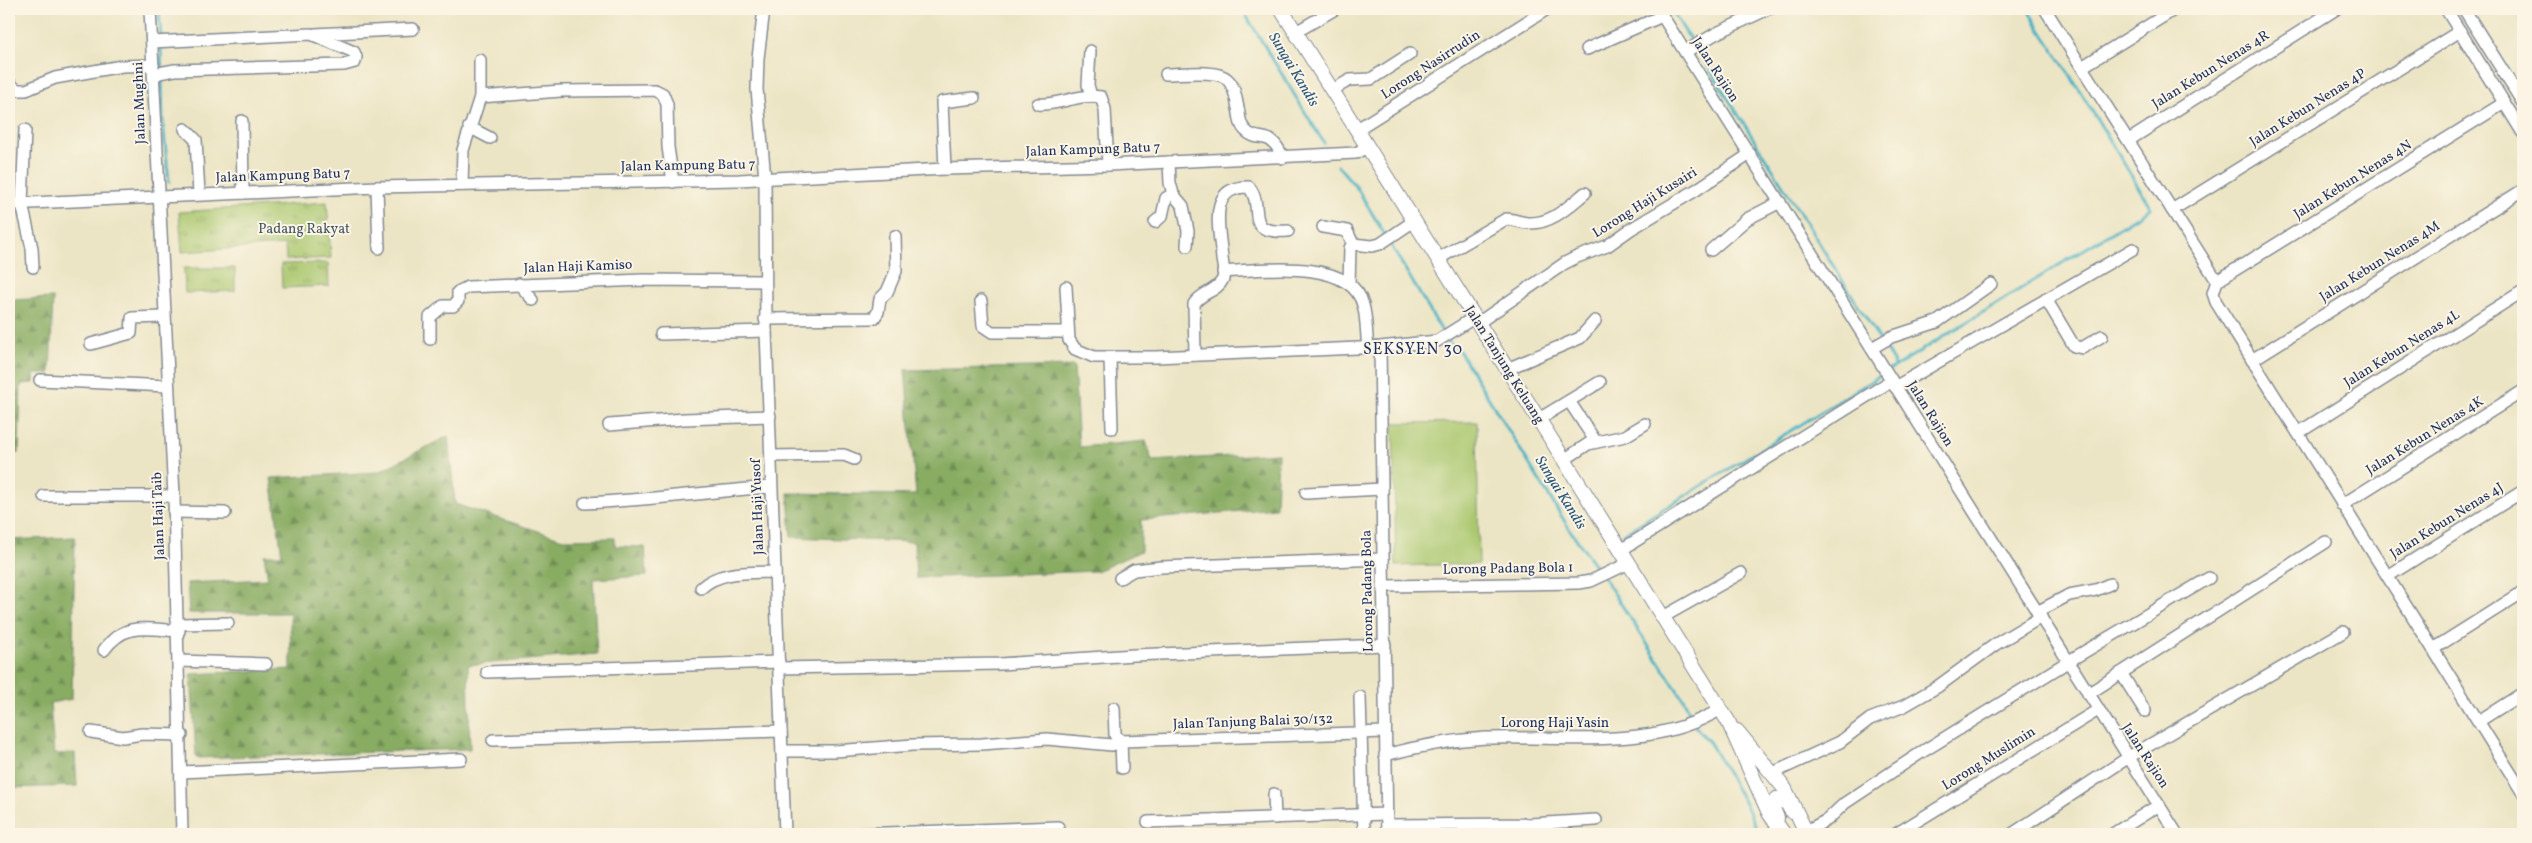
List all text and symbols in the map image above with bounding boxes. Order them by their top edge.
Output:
street label: Lorong Nasirrudin [1378,26,1484,104]
street label: Jalan Kebun Nenas 4R [2149,26,2274,114]
water label: Sungai Kandis [1263,29,1324,111]
street label: Jalan Rajion [1687,34,1743,106]
street label: Jalan Mughni [129,61,151,145]
street label: Jalan Kebun Nenas 4P [2246,64,2370,152]
street label: Jalan Kebun Nenas 4N [2290,136,2416,224]
street label: Jalan Kampung Batu 7 [1025,138,1161,162]
street label: Jalan Kampung Batu 7 [620,155,756,177]
street label: Lorong Haji Kusairi [1589,163,1701,243]
street label: Jalan Kampung Batu 7 [215,164,351,188]
street label: Jalan Kebun Nenas 4M [2316,217,2444,307]
park label: Padang Rakyat [258,220,350,239]
street label: Jalan Haji Kamiso [523,256,633,278]
street label: Jalan Tanjung Keluang [1460,302,1548,428]
street label: Jalan Kebun Nenas 4L [2340,305,2464,392]
district label: SEKSYEN 30 [1363,339,1463,361]
street label: Jalan Rajion [1902,377,1958,451]
street label: Jalan Kebun Nenas 4K [2363,392,2488,480]
water label: Sungai Kandis [1529,452,1591,534]
street label: Jalan Haji Yusof [747,457,769,555]
street label: Jalan Haji Taib [148,471,170,560]
street label: Jalan Kebun Nenas 4J [2387,478,2508,564]
street label: Lorong Padang Bola [1357,530,1379,652]
street label: Lorong Padang Bola 1 [1443,558,1573,580]
street label: Jalan Tanjung Balai 30/132 [1173,710,1333,734]
street label: Lorong Haji Yasin [1501,714,1609,733]
street label: Jalan Rajion [2117,720,2173,792]
street label: Lorong Muslimin [1939,723,2039,795]

